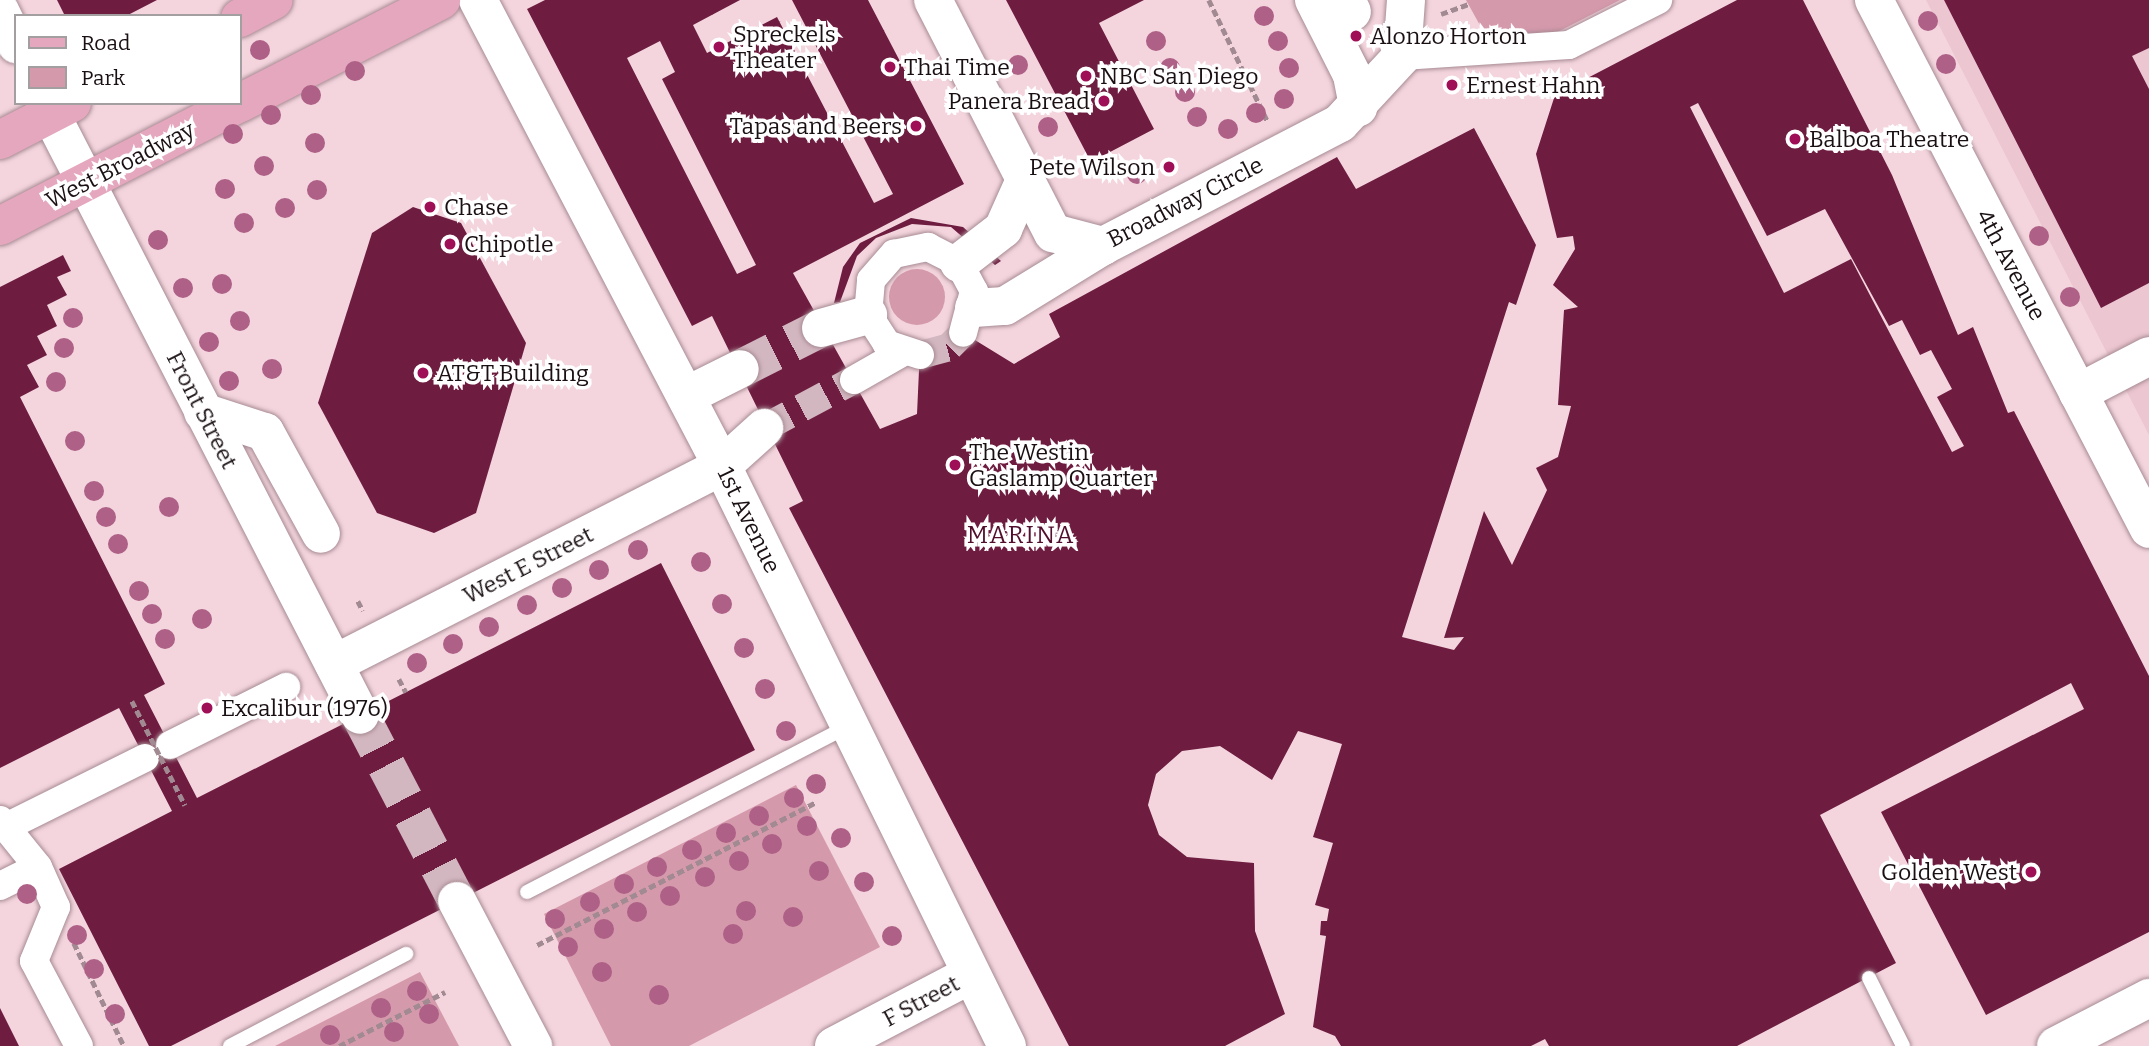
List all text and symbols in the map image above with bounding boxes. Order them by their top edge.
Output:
legend [14,14,242,105]
place label: Spreckels Theater [733,20,836,74]
place label: Alonzo Horton [1370,22,1526,50]
marker: Alonzo Horton [1348,28,1364,44]
text: Road [81,30,130,56]
marker: Spreckels Theater [711,39,727,55]
place label: Thai Time [904,53,1010,81]
marker: Thai Time [882,59,898,75]
place label: NBC San Diego [1100,62,1258,90]
text: Park [81,65,125,91]
marker: NBC San Diego [1078,68,1094,84]
place label: Ernest Hahn [1466,71,1600,99]
marker: Ernest Hahn [1444,77,1460,93]
place label: Panera Bread [948,87,1090,115]
marker: Panera Bread [1096,93,1112,109]
place label: Tapas and Beers [729,112,902,140]
street label: West Broadway [41,116,199,214]
marker: Tapas and Beers [908,118,924,134]
place label: Balboa Theatre [1809,125,1969,153]
marker: Balboa Theatre [1787,131,1803,147]
street label: Broadway Circle [1103,151,1267,253]
place label: Pete Wilson [1029,153,1155,181]
marker: Pete Wilson [1161,159,1177,175]
place label: Chase [444,193,509,221]
marker: Chase [422,199,438,215]
street label: 4th Avenue [1970,205,2052,325]
place label: Chipotle [464,230,554,258]
marker: Chipotle [442,236,458,252]
street label: Front Street [161,347,243,473]
place label: AT&T Building [437,359,589,387]
marker: AT&T Building [415,365,431,381]
place label: The Westin Gaslamp Quarter [969,438,1153,492]
marker: The Westin Gaslamp Quarter [947,457,963,473]
street label: 1st Avenue [712,463,786,577]
street label: West E Street [458,520,598,610]
district label: MARINA [967,522,1075,550]
place label: Excalibur (1976) [221,694,388,722]
marker: Excalibur (1976) [199,700,215,716]
place label: Golden West [1881,858,2017,886]
marker: Golden West [2023,864,2039,880]
street label: F Street [878,969,964,1033]

